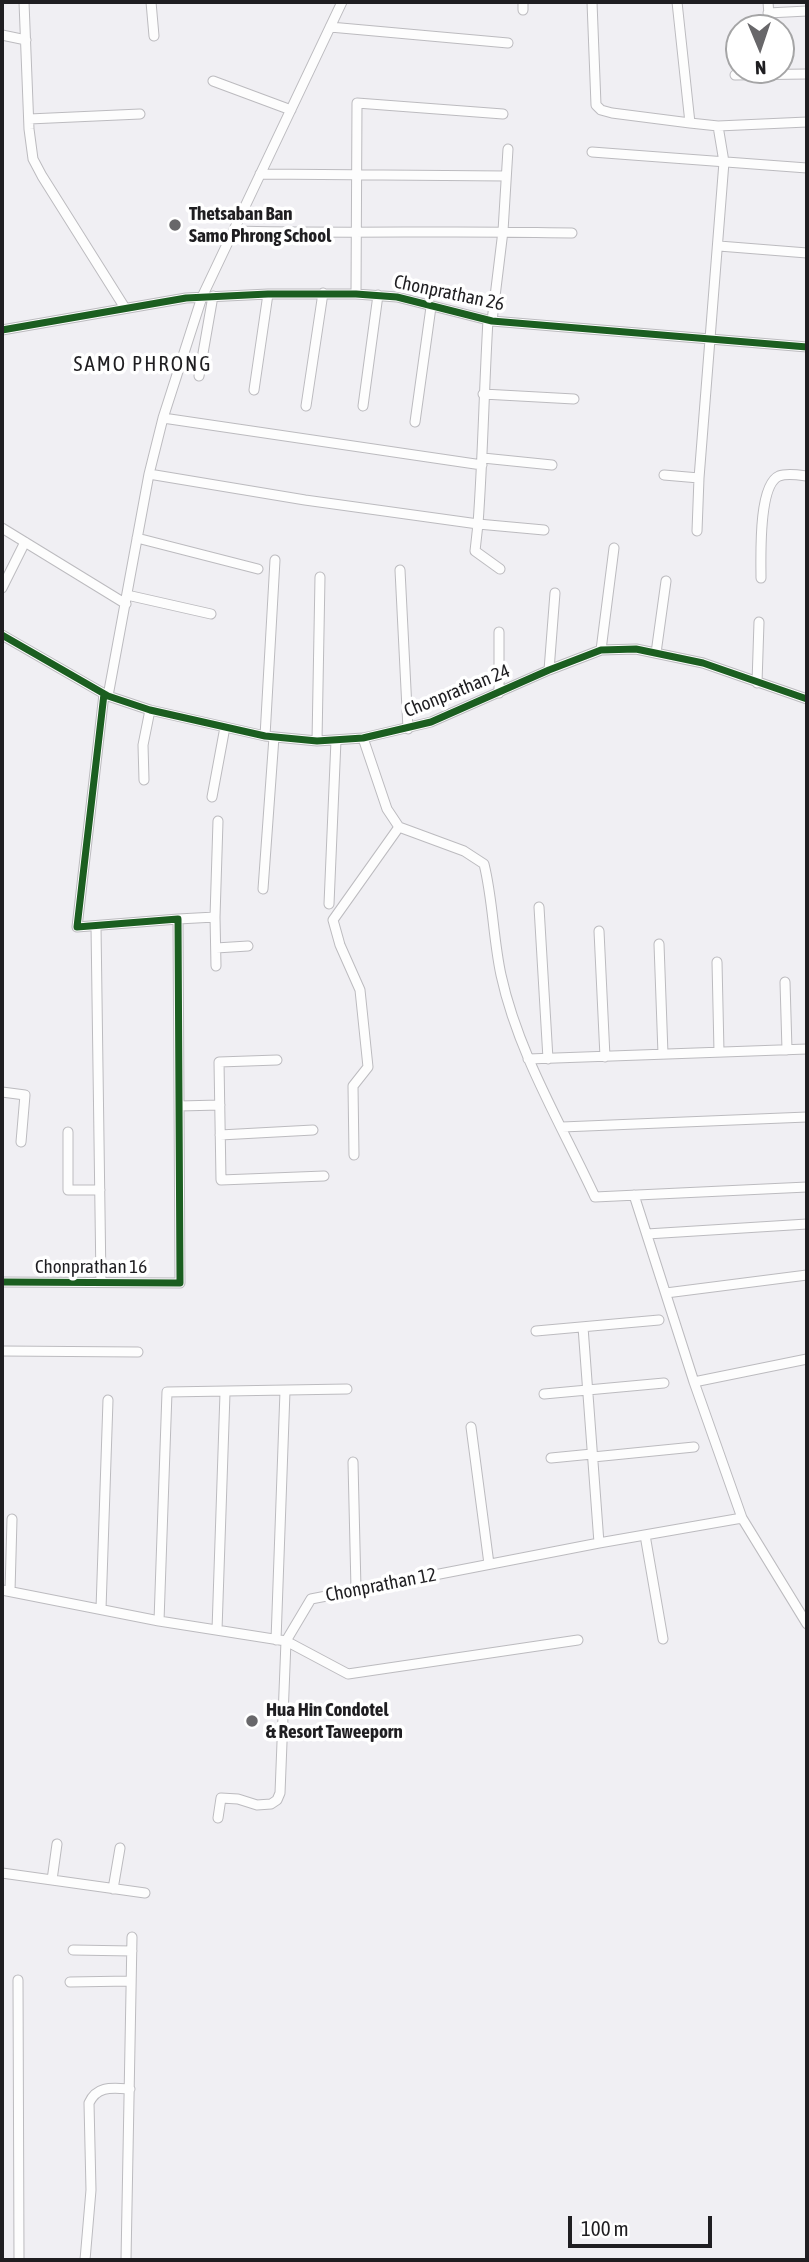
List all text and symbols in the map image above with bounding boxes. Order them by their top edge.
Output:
north arrow [725,14,795,84]
text: N [755,57,767,79]
place label: Thetsaban Ban Samo Phrong School [189,203,331,247]
marker: Thetsaban Ban Samo Phrong School [167,217,183,233]
street label: Chonprathan 26 [392,270,506,316]
district label: SAMO PHRONG [75,351,211,377]
street label: Chonprathan 24 [401,659,513,723]
street label: Chonprathan 16 [35,1256,147,1278]
street label: Chonprathan 12 [324,1563,438,1607]
place label: Hua Hin Condotel & Resort Taweeporn [266,1699,403,1743]
marker: Hua Hin Condotel & Resort Taweeporn [244,1713,260,1729]
scale bar [571,2202,714,2246]
text: 100 m [581,2216,629,2240]

